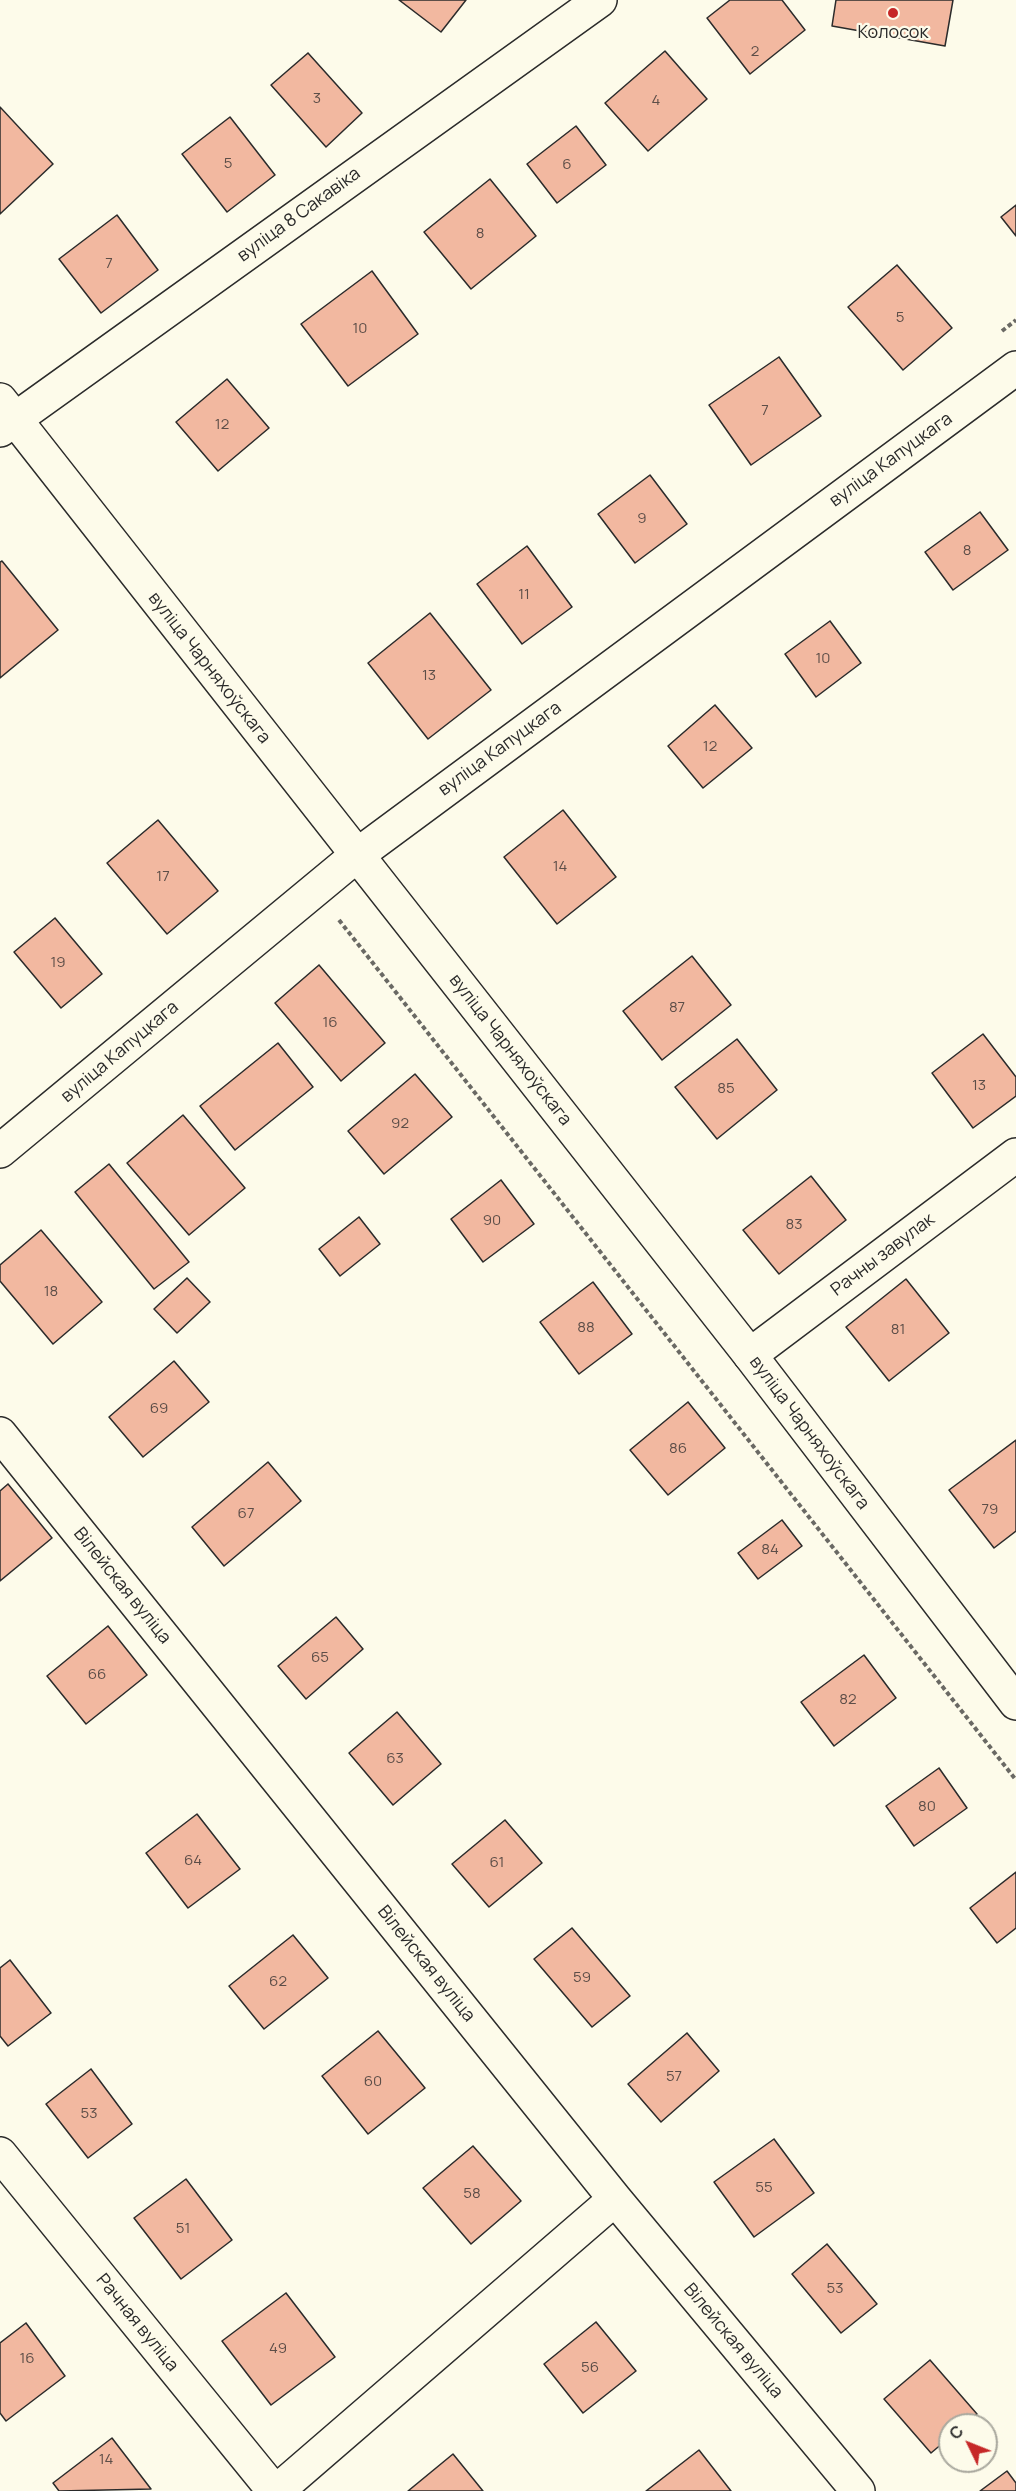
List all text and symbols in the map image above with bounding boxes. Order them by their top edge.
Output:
marker: Колосок [886,6,900,20]
place label: Колосок [858,22,928,44]
house number: 2 [751,43,759,61]
house number: 3 [313,90,321,108]
house number: 4 [652,92,660,110]
house number: 5 [224,155,232,173]
house number: 6 [562,156,572,174]
street label: вуліца 8 Сакавіка [233,163,365,267]
house number: 8 [476,225,484,243]
house number: 7 [105,255,113,273]
house number: 5 [896,309,904,327]
house number: 10 [353,320,367,338]
house number: 7 [761,402,769,420]
street label: вуліца Капуцкага [825,408,957,512]
house number: 12 [215,416,229,434]
house number: 9 [637,510,647,528]
house number: 8 [963,542,971,560]
house number: 11 [518,586,530,604]
street label: вуліца Чарняхоўскага [143,588,275,748]
house number: 10 [816,650,830,668]
house number: 13 [422,667,436,685]
street label: вуліца Капуцкага [434,697,566,801]
house number: 12 [703,738,717,756]
house number: 14 [553,858,567,876]
house number: 17 [156,868,170,886]
house number: 19 [50,954,66,972]
street label: вуліца Чарняхоўскага [444,970,576,1130]
street label: вуліца Капуцкага [57,997,183,1107]
house number: 87 [669,999,685,1017]
house number: 16 [322,1014,338,1032]
house number: 13 [972,1077,986,1095]
house number: 85 [717,1080,735,1098]
house number: 92 [391,1115,409,1133]
street label: Рачны завулак [827,1209,939,1301]
house number: 90 [483,1212,501,1230]
house number: 83 [785,1216,803,1234]
house number: 18 [44,1283,58,1301]
house number: 88 [577,1319,595,1337]
house number: 81 [891,1321,905,1339]
street label: вуліца Чарняхоўскага [744,1352,874,1514]
house number: 69 [150,1400,168,1418]
house number: 86 [669,1440,687,1458]
house number: 79 [982,1501,998,1519]
house number: 67 [238,1505,254,1523]
street label: Вілейская вуліца [69,1524,175,1648]
house number: 84 [761,1541,779,1559]
house number: 65 [311,1649,329,1667]
house number: 66 [88,1666,106,1684]
house number: 82 [839,1691,857,1709]
house number: 63 [386,1750,404,1768]
house number: 80 [918,1798,936,1816]
house number: 64 [184,1852,202,1870]
house number: 61 [490,1854,504,1872]
street label: Вілейская вуліца [373,1902,479,2026]
house number: 59 [573,1969,591,1987]
house number: 62 [269,1973,287,1991]
house number: 57 [666,2068,682,2086]
house number: 60 [364,2073,382,2091]
house number: 53 [81,2105,97,2123]
house number: 55 [755,2179,773,2197]
house number: 58 [463,2185,481,2203]
house number: 51 [176,2220,190,2238]
street label: Рачная вуліца [91,2270,183,2376]
street label: Вілейская вуліца [679,2279,787,2403]
house number: 53 [827,2280,843,2298]
house number: 49 [269,2340,287,2358]
house number: 16 [19,2350,35,2368]
house number: 56 [581,2359,599,2377]
north arrow [938,2413,998,2473]
text: С [944,2420,968,2444]
house number: 14 [99,2451,113,2469]

